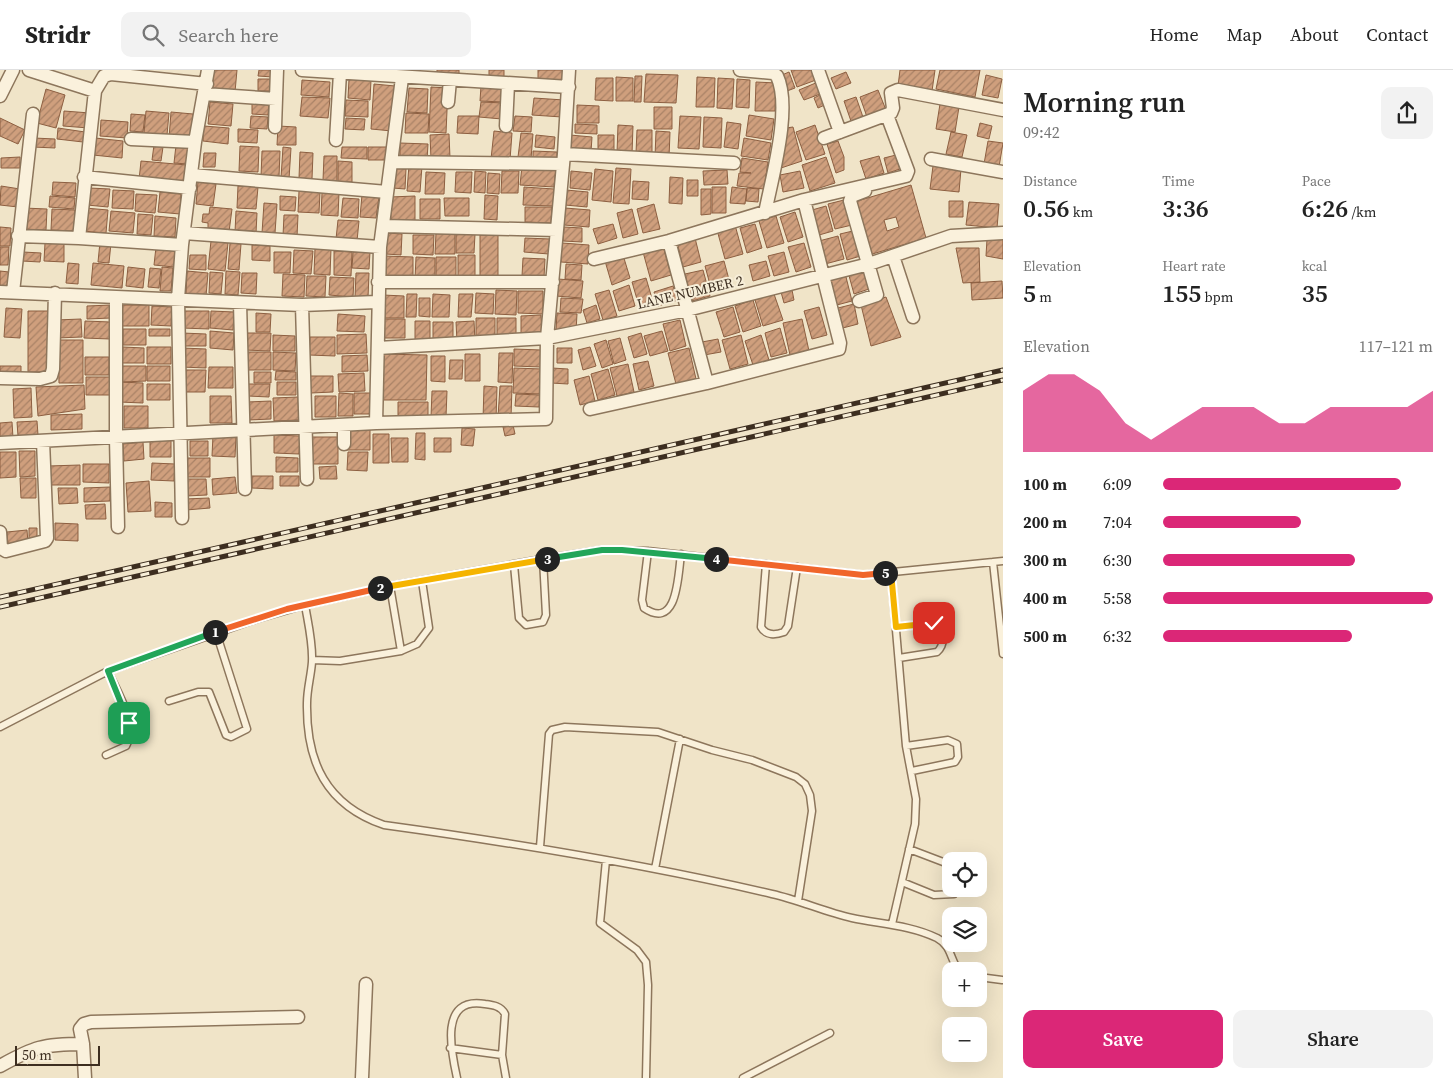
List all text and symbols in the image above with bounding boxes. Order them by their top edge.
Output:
search box [121,12,471,57]
text: Stridr [25,18,91,51]
icon: search [139,21,167,49]
text: Search here [179,22,279,48]
text: Home [1150,22,1199,47]
text: Map [1227,22,1262,47]
text: About [1290,22,1338,47]
text: Contact [1366,22,1428,47]
text: Morning run [1023,83,1186,121]
button: share [1381,87,1433,139]
text: 09:42 [1023,121,1060,143]
text: Distance [1023,171,1077,191]
text: Time [1162,171,1195,191]
text: Pace [1302,171,1331,191]
text: 0.56 [1023,191,1070,225]
text: 3:36 [1162,191,1209,225]
text: 6:26 [1302,191,1348,225]
text: km [1070,202,1093,222]
text: /km [1348,202,1376,222]
text: Elevation [1023,256,1081,276]
text: Heart rate [1162,256,1226,276]
text: kcal [1302,256,1327,276]
street label: LANE NUMBER 2 [635,270,745,314]
text: 5 [1023,276,1036,310]
text: 155 [1162,276,1201,310]
text: 35 [1302,276,1328,310]
text: m [1036,287,1052,307]
text: bpm [1201,287,1233,307]
text: Elevation [1023,335,1090,357]
text: 117–121 m [1359,335,1433,357]
text: 100 m [1023,473,1067,495]
text: 6:09 [1103,473,1132,495]
text: 200 m [1023,511,1067,533]
text: 7:04 [1103,511,1132,533]
pin: 3 [534,546,560,572]
pin: 4 [704,546,728,572]
text: 3 [544,549,551,569]
text: 4 [713,549,720,569]
text: 300 m [1023,549,1067,571]
text: 6:30 [1103,549,1132,571]
pin: 5 [872,560,898,586]
text: 5 [882,563,889,583]
pin: 2 [368,576,392,600]
text: 2 [377,578,384,598]
text: 400 m [1023,587,1067,609]
text: 5:58 [1103,587,1132,609]
pin [913,602,955,644]
icon: check [920,609,948,637]
pin: 1 [202,620,228,644]
text: 1 [212,622,219,642]
text: 500 m [1023,625,1067,647]
text: 6:32 [1103,625,1132,647]
pin [108,702,150,744]
icon: arrive [115,709,143,737]
map controls [942,852,987,1062]
button: locate [942,852,987,897]
button: layers [942,907,987,952]
button: + [942,962,987,1007]
button: Save [1023,1010,1223,1068]
button: Share [1233,1010,1433,1068]
button: − [942,1017,987,1062]
scale bar [15,1043,100,1066]
text: 50 m [22,1045,52,1065]

